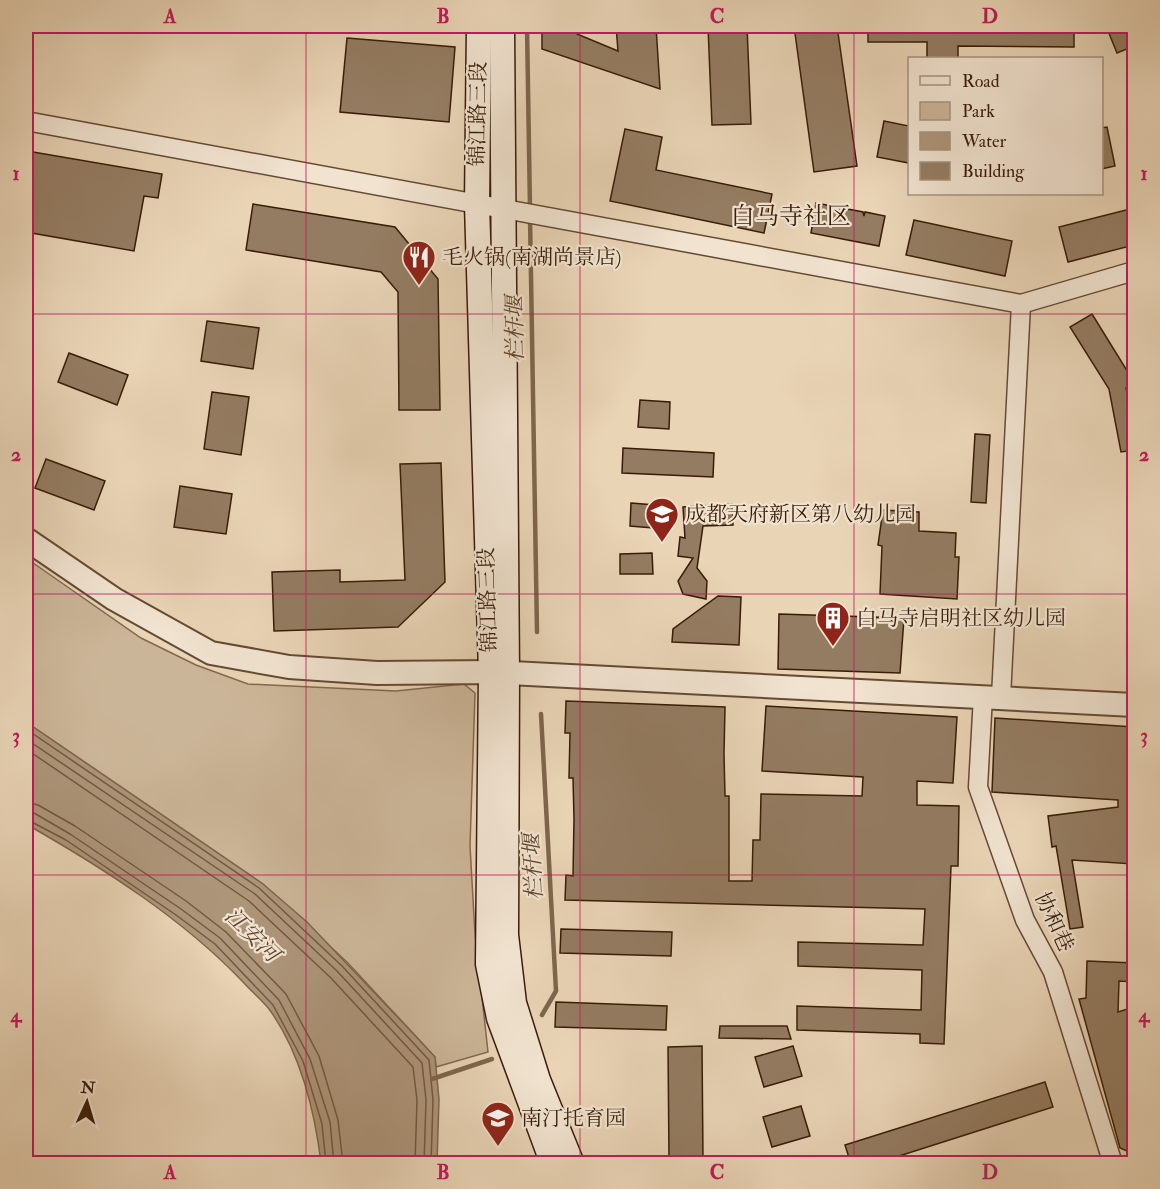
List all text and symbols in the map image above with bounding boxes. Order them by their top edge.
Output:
text: A [163,4,177,29]
text: B [436,4,450,29]
text: C [710,4,724,29]
text: D [982,4,998,29]
legend [908,57,1103,195]
street label: 锦江路三段 [464,61,492,167]
text: Road [962,70,1000,93]
text: Park [962,100,995,123]
text: Water [961,130,1006,153]
text: Building [962,160,1025,183]
text: 1 [12,161,20,186]
text: 1 [1140,161,1148,186]
district label: 白马寺社区 [731,201,851,232]
restaurant icon: 毛火锅(南湖尚景店) [401,239,437,286]
place label: 毛火锅(南湖尚景店) [442,244,621,271]
water label: 栏杆堰 [500,292,530,362]
text: 2 [11,442,21,467]
text: 2 [1139,442,1149,467]
school or university icon: 成都天府新区第八幼儿园 [644,496,680,543]
place label: 成都天府新区第八幼儿园 [685,501,916,528]
street label: 锦江路三段 [473,547,503,653]
building icon: 白马寺启明社区幼儿园 [815,600,851,647]
place label: 白马寺启明社区幼儿园 [856,605,1066,632]
text: 3 [12,723,20,748]
text: 3 [1140,723,1148,748]
water label: 栏杆堰 [517,829,549,901]
street label: 协和巷 [1028,888,1080,956]
water label: 江安河 [219,902,288,971]
text: 4 [10,1003,23,1028]
text: 4 [1138,1003,1151,1028]
north arrow [57,1072,117,1132]
text: N [79,1077,96,1099]
school or university icon: 南汀托育园 [480,1100,516,1147]
place label: 南汀托育园 [521,1105,626,1132]
text: A [163,1160,177,1185]
text: B [436,1160,450,1185]
text: C [710,1160,724,1185]
text: D [982,1160,998,1185]

